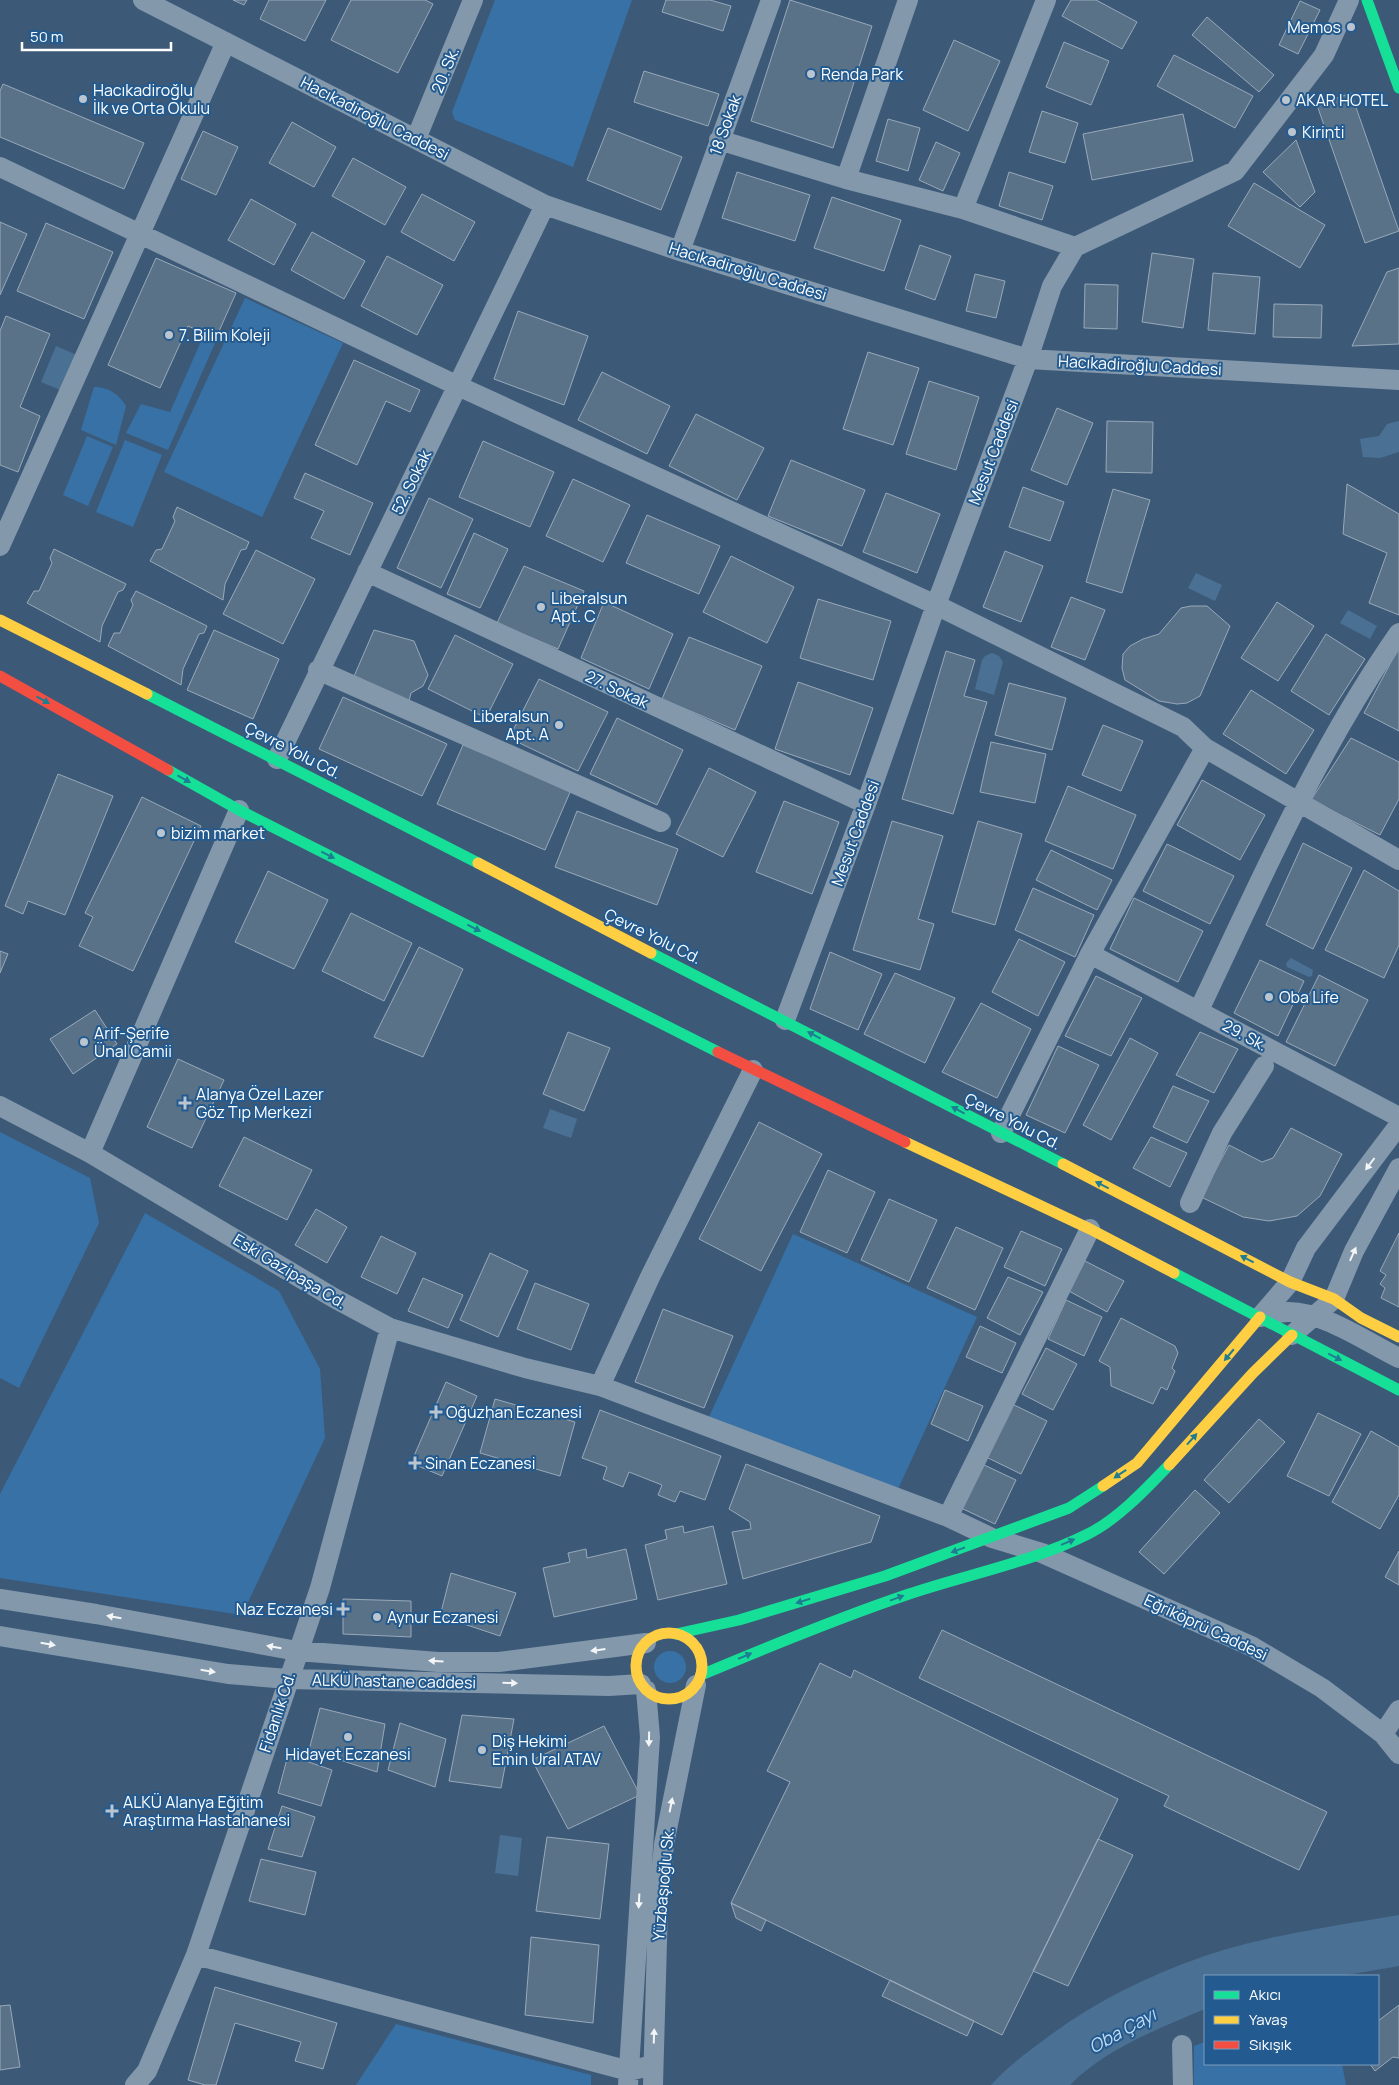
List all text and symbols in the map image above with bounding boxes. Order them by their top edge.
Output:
place label: Memos [1287,16,1341,38]
scale bar [22,20,171,52]
marker: Memos [1345,21,1357,33]
text: 50 m [30,26,64,47]
street label: 20. Sk. [426,44,464,96]
place label: Renda Park [821,63,904,85]
marker: Renda Park [805,68,817,80]
street label: Hacıkadiroğlu Caddesi [297,71,453,165]
place label: Hacıkadiroğlu İlk ve Orta Okulu [93,79,210,119]
place label: AKAR HOTEL [1296,89,1388,111]
street label: 18 Sokak [704,91,746,158]
marker: Hacıkadiroğlu İlk ve Orta Okulu [77,93,89,105]
marker: AKAR HOTEL [1280,94,1292,106]
place label: Kirinti [1302,121,1344,143]
marker: Kirinti [1286,126,1298,138]
street label: Hacıkadiroğlu Caddesi [666,237,830,305]
place label: 7. Bilim Koleji [179,324,270,346]
marker: 7. Bilim Koleji [163,329,175,341]
street label: Hacıkadiroğlu Caddesi [1058,350,1222,380]
street label: Mesut Caddesi [963,396,1023,508]
street label: 52. Sokak [386,445,437,518]
place label: Liberalsun Apt. C [551,587,627,627]
marker: Liberalsun Apt. C [535,601,547,613]
street label: 27. Sokak [582,665,653,714]
one-way arrow [35,696,50,704]
place label: Liberalsun Apt. A [473,705,549,745]
street label: Çevre Yolu Cd. [241,716,345,784]
marker: Liberalsun Apt. A [553,719,565,731]
one-way arrow [177,775,192,783]
street label: Mesut Caddesi [826,777,884,889]
place label: bizim market [171,822,265,844]
marker: bizim market [155,827,167,839]
one-way arrow [321,851,335,859]
street label: Çevre Yolu Cd. [601,903,705,969]
one-way arrow [466,923,481,932]
place label: Oba Life [1279,986,1339,1008]
marker: Oba Life [1263,991,1275,1003]
street label: 29. Sk. [1219,1014,1271,1056]
place label: Arif-Şerife Ünal Camii [94,1022,172,1062]
one-way arrow [807,1031,821,1039]
marker: Arif-Şerife Ünal Camii [78,1036,90,1048]
place label: Alanya Özel Lazer Göz Tıp Merkezi [196,1083,324,1123]
street label: Çevre Yolu Cd. [961,1087,1065,1155]
marker: Alanya Özel Lazer Göz Tıp Merkezi [178,1096,192,1110]
one-way arrow [951,1106,965,1114]
one-way arrow [1364,1157,1375,1170]
one-way arrow [1095,1181,1110,1189]
street label: Eski Gazipaşa Cd. [229,1228,351,1314]
one-way arrow [1349,1247,1357,1261]
one-way arrow [1240,1255,1254,1263]
one-way arrow [1223,1348,1234,1361]
one-way arrow [1328,1353,1342,1361]
place label: Oğuzhan Eczanesi [446,1401,582,1423]
marker: Oğuzhan Eczanesi [430,1406,442,1418]
one-way arrow [1186,1434,1198,1446]
place label: Sinan Eczanesi [425,1452,536,1474]
marker: Sinan Eczanesi [409,1457,421,1469]
one-way arrow [1113,1469,1126,1479]
one-way arrow [1061,1538,1076,1546]
one-way arrow [950,1547,965,1554]
street label: Eğriköprü Caddesi [1141,1589,1271,1665]
one-way arrow [890,1594,905,1602]
one-way arrow [796,1597,811,1605]
place label: Naz Eczanesi [236,1598,333,1620]
marker: Naz Eczanesi [337,1603,349,1615]
place label: Aynur Eczanesi [387,1606,499,1628]
marker: Aynur Eczanesi [371,1611,383,1623]
one-way arrow [106,1613,122,1621]
one-way arrow [40,1640,56,1648]
one-way arrow [266,1642,282,1650]
one-way arrow [589,1646,605,1654]
one-way arrow [738,1652,753,1660]
one-way arrow [428,1657,444,1665]
one-way arrow [201,1667,217,1675]
street label: Fidanlık Cd. [254,1669,300,1755]
street label: ALKÜ hastane caddesi [312,1669,476,1693]
one-way arrow [503,1679,519,1687]
place label: Diş Hekimi Emin Ural ATAV [492,1730,601,1770]
marker: Hidayet Eczanesi [342,1731,354,1743]
one-way arrow [645,1731,653,1747]
place label: Hidayet Eczanesi [285,1743,411,1765]
marker: Diş Hekimi Emin Ural ATAV [476,1744,488,1756]
place label: ALKÜ Alanya Eğitim Araştırma Hastahanesi [123,1791,290,1831]
one-way arrow [668,1796,676,1812]
marker: ALKÜ Alanya Eğitim Araştırma Hastahanesi [105,1804,119,1818]
street label: Yüzbaşıoğlu Sk. [647,1826,679,1942]
one-way arrow [634,1893,642,1909]
legend [1204,1975,1379,2065]
text: Akıcı [1249,1984,1281,2005]
water label: Oba Çayı [1084,2001,1161,2058]
text: Yavaş [1249,2009,1288,2030]
one-way arrow [650,2028,658,2044]
text: Sıkışık [1249,2034,1292,2055]

